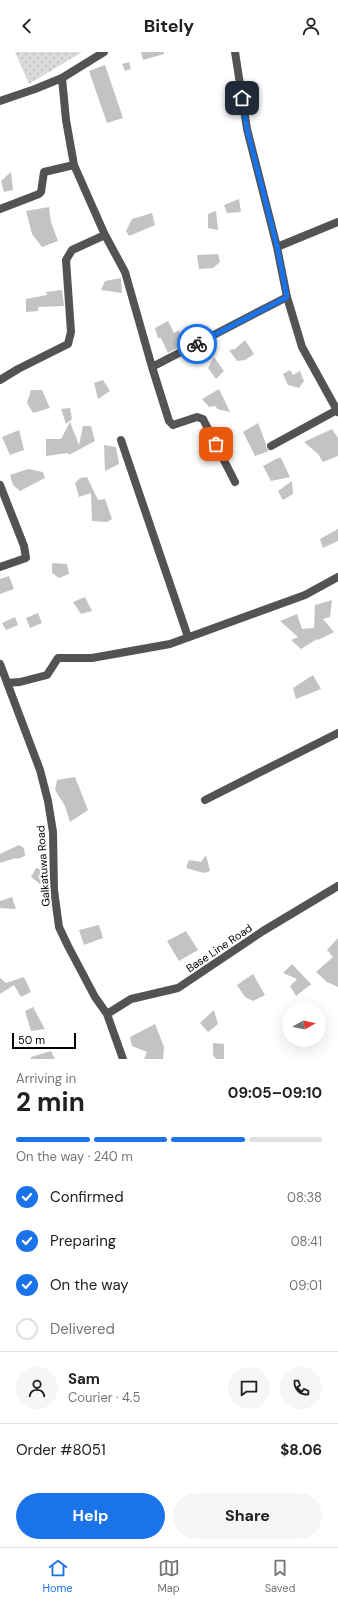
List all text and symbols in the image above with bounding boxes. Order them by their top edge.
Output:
text: Bitely [144,14,194,38]
icon: back [16,15,38,37]
icon: person [300,15,322,37]
pin [225,81,259,115]
icon: home [231,87,253,109]
courier [177,324,217,364]
icon: bike [186,333,208,355]
pin [199,427,233,461]
icon: bag [205,433,227,455]
street label: Galkatuwa Road [33,825,53,907]
street label: Base Line Road [183,921,255,975]
north arrow [282,1003,326,1047]
map controls [282,1003,326,1047]
scale bar [12,1031,76,1050]
text: 50 m [18,1033,45,1047]
text: Arriving in [16,1070,76,1087]
text: 09:05–09:10 [228,1083,322,1103]
text: 2 min [16,1085,85,1119]
text: On the way · 240 m [16,1148,133,1165]
icon: check [16,1186,38,1208]
text: Confirmed [50,1187,124,1207]
text: 08:38 [287,1189,322,1206]
icon: check [16,1230,38,1252]
text: Preparing [50,1231,116,1251]
text: 08:41 [291,1233,322,1250]
icon: check [16,1274,38,1296]
text: On the way [50,1275,129,1295]
text: 09:01 [289,1277,322,1294]
text: Delivered [50,1319,115,1339]
button: person [16,1367,58,1409]
button: chat [228,1367,270,1409]
button: phone [280,1367,322,1409]
text: Sam [68,1369,100,1389]
text: Courier · 4.5 [68,1389,141,1406]
text: Order #8051 [16,1440,106,1460]
text: $8.06 [280,1440,322,1460]
button: Help [16,1493,165,1539]
button: Share [173,1493,322,1539]
tab: Home [42,1557,73,1595]
tab: Map [158,1557,180,1595]
tab: Saved [265,1557,295,1595]

